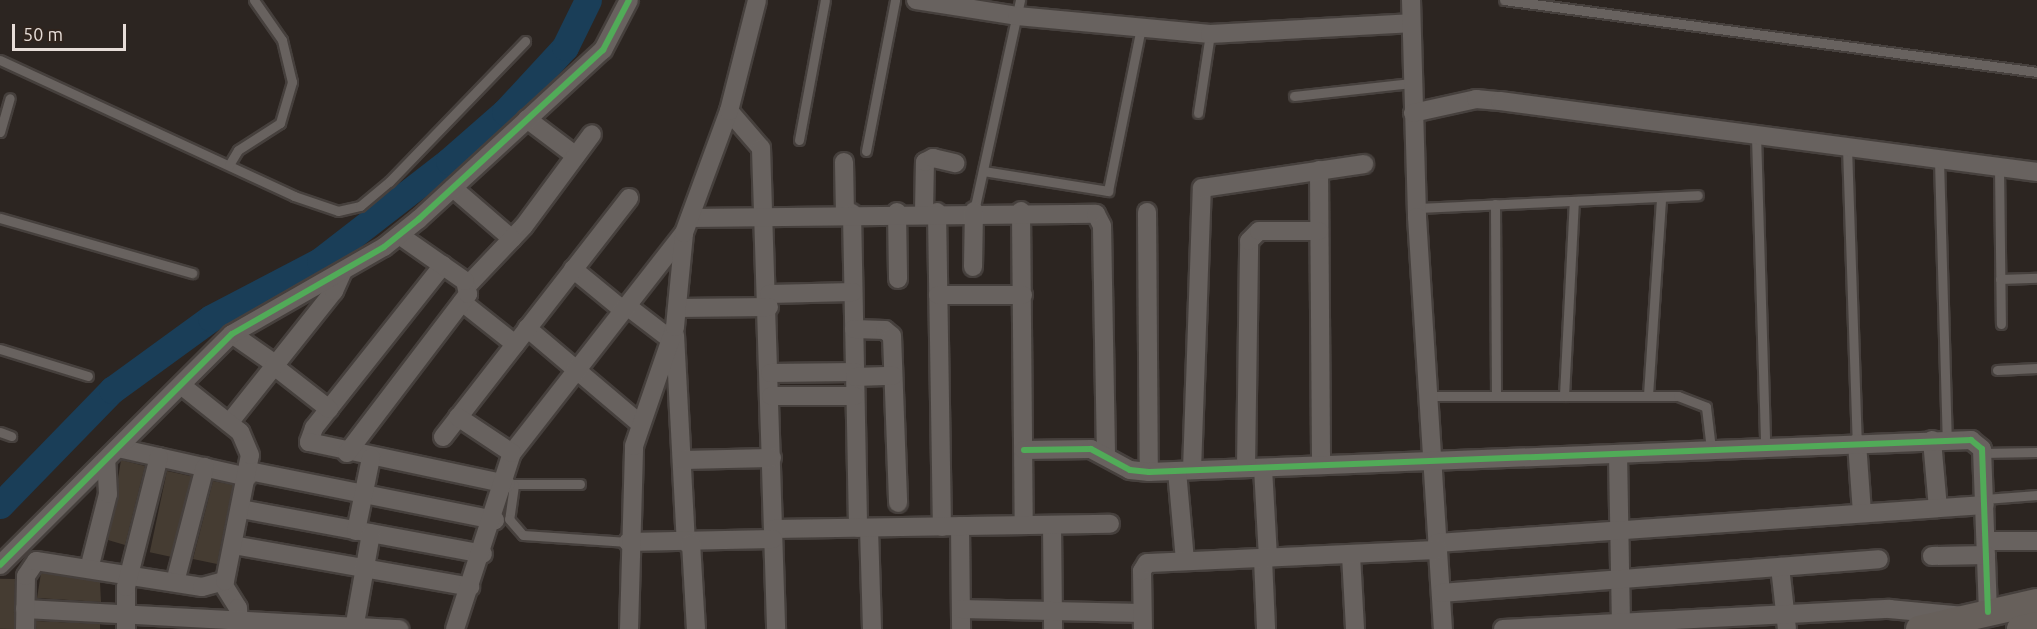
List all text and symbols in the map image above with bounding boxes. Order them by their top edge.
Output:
scale bar [15,12,129,50]
text: 50 m [23,24,63,44]

